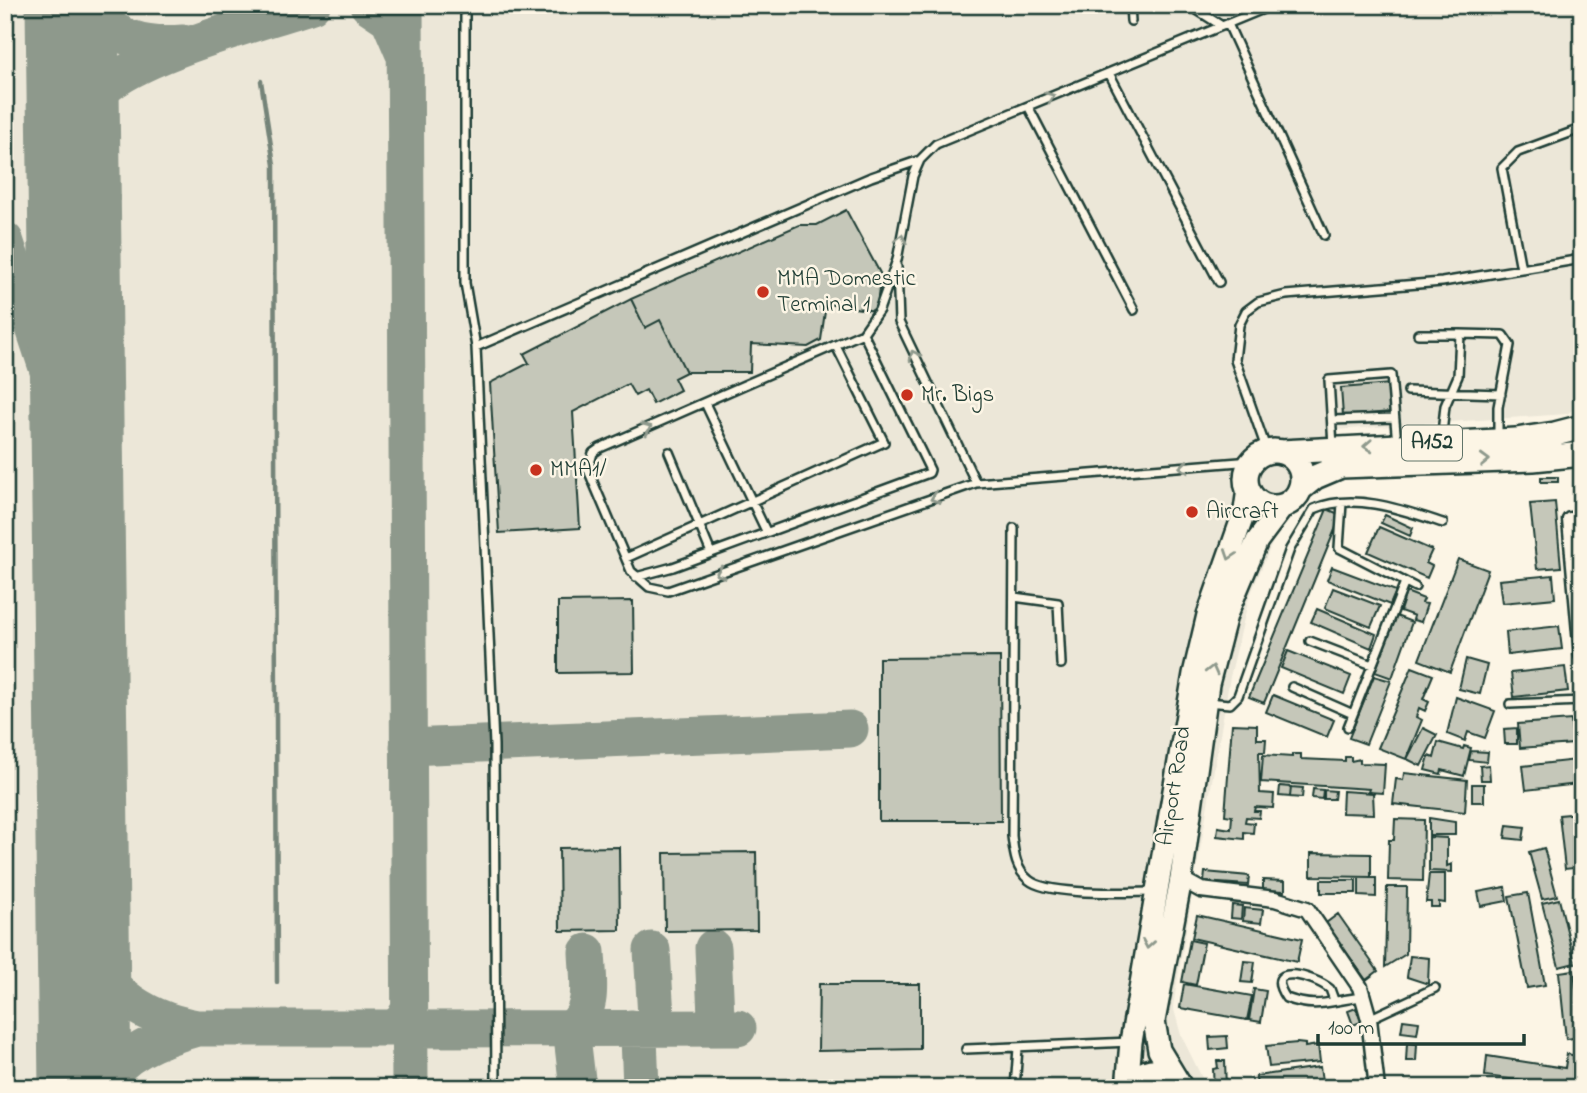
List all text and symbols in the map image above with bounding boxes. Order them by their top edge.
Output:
one-way arrow [1043,92,1055,106]
one-way arrow [893,233,908,245]
place label: MMA Domestic Terminal 1 [777,263,916,322]
marker: MMA Domestic Terminal 1 [755,284,771,300]
one-way arrow [909,350,923,363]
place label: Mr. Bigs [921,379,994,413]
marker: Mr. Bigs [899,387,915,403]
one-way arrow [640,422,652,436]
road number: A152 [1402,426,1462,460]
one-way arrow [1362,438,1373,453]
one-way arrow [1479,453,1490,468]
place label: MMA1/ [550,454,607,487]
one-way arrow [1178,459,1189,474]
marker: MMA1/ [528,462,544,478]
one-way arrow [930,489,942,503]
place label: Aircraft [1206,496,1279,529]
marker: Aircraft [1184,504,1200,520]
one-way arrow [1224,548,1238,560]
one-way arrow [715,565,727,579]
one-way arrow [1204,664,1218,676]
street label: Airport Road [1149,724,1201,848]
one-way arrow [1141,938,1156,950]
scale bar [1318,1002,1524,1046]
text: 100 m [1328,1014,1374,1044]

